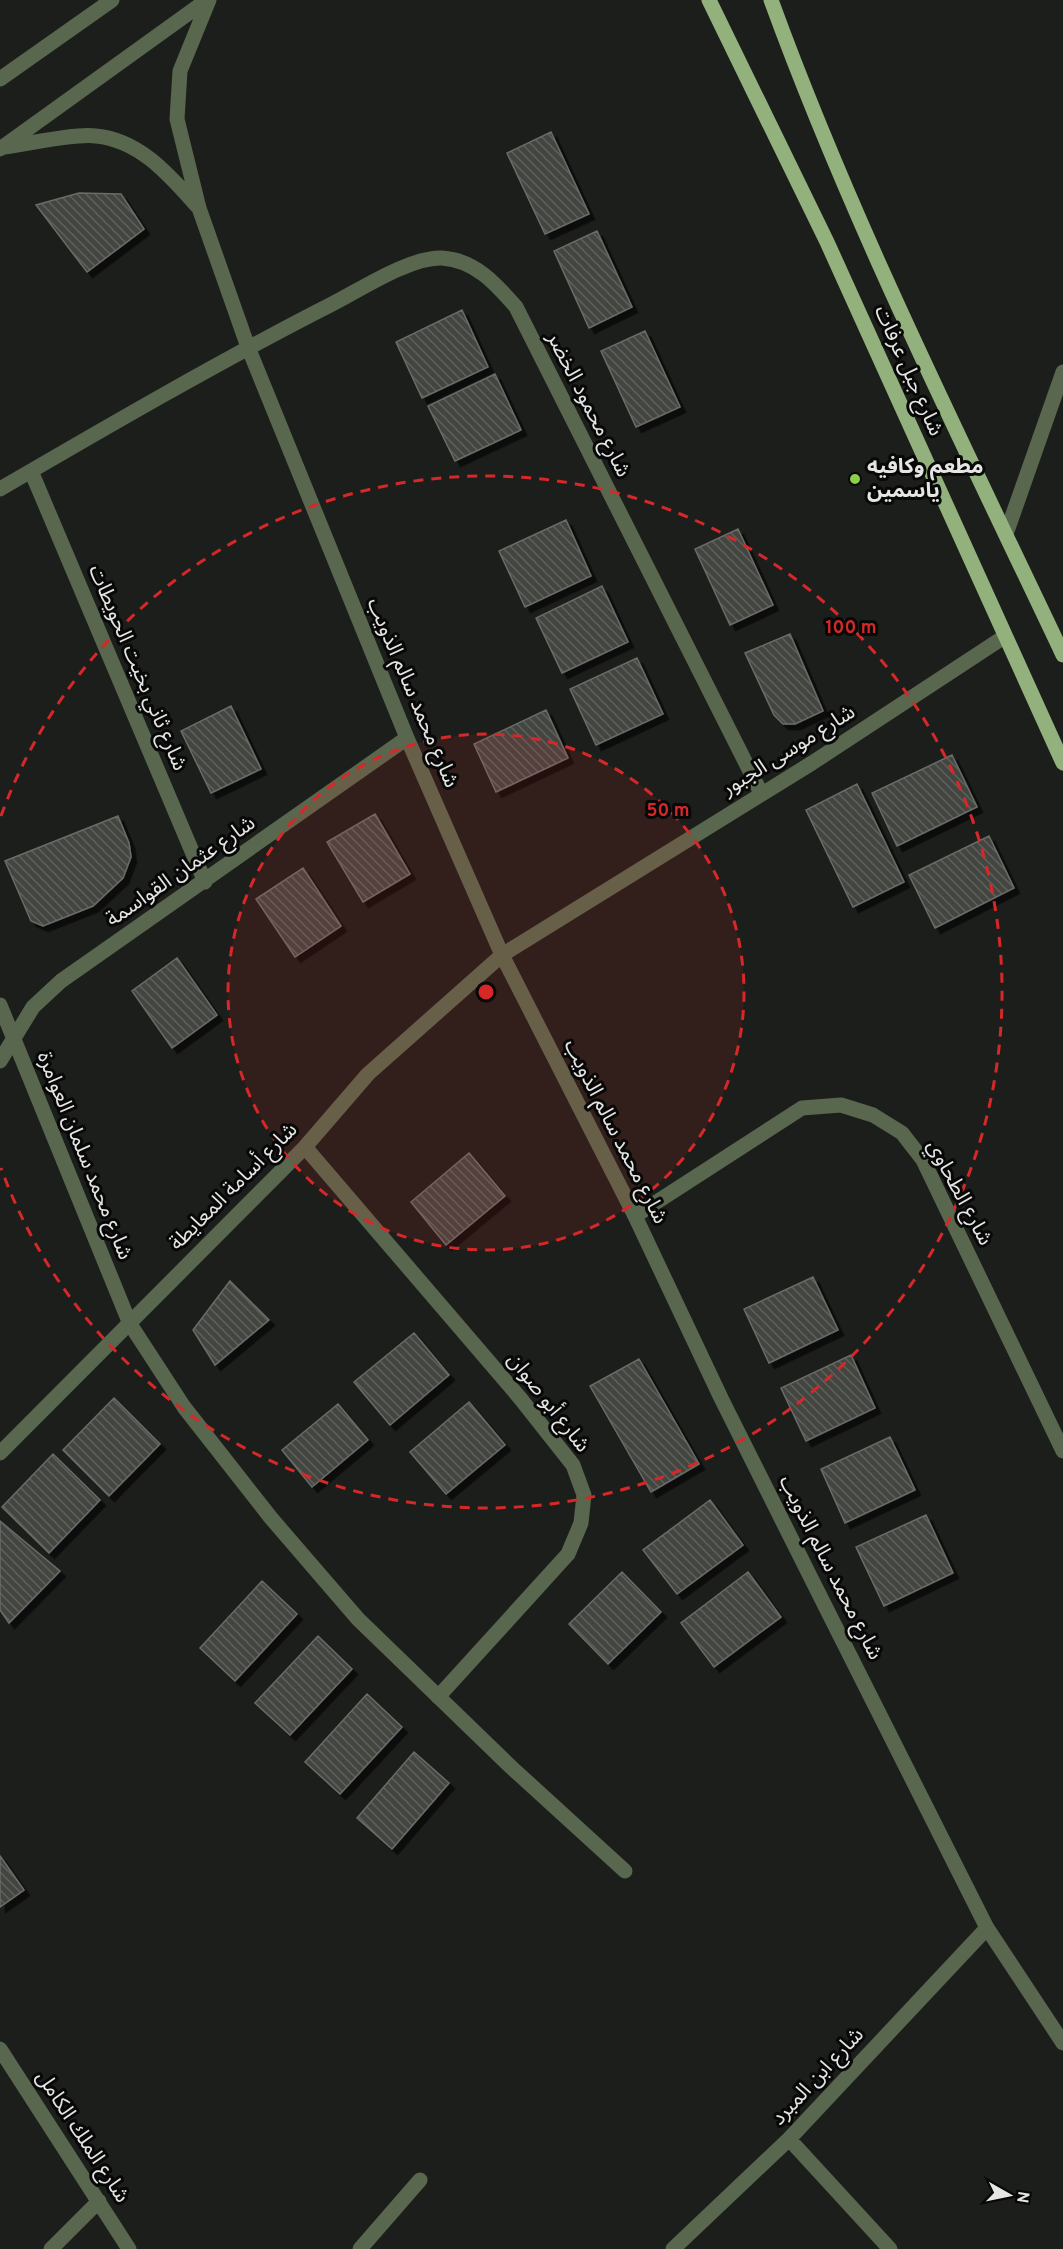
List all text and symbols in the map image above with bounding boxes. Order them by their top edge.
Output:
street label: شارع جبل عرفات [867,301,949,441]
street label: شارع محمود الخضر [539,327,636,482]
place label: مطعم وكافيه ياسمين [867,454,984,505]
marker: مطعم وكافيه ياسمين [848,472,862,486]
street label: شارع ثاني بخيت الحويطات [81,561,193,775]
street label: شارع محمد سالم الذويب [360,594,464,792]
text: 100 m [825,617,877,640]
street label: شارع موسى الجبور [716,699,861,803]
text: 50 m [646,800,690,823]
street label: شارع عثمان القواسمة [101,810,261,934]
centre of rings [476,982,496,1002]
street label: شارع محمد سالم الذويب [557,1035,673,1229]
street label: شارع محمد سلمان العوامرة [30,1048,138,1264]
street label: شارع أسامة المعايطة [164,1117,304,1257]
street label: شارع الطحاوي [919,1135,998,1251]
street label: شارع أبو صوان [501,1347,596,1458]
street label: شارع محمد سالم الذويب [772,1471,888,1665]
street label: شارع ابن المبرد [766,2022,870,2132]
street label: شارع الملك الكامل [29,2066,135,2208]
north arrow [979,2165,1039,2225]
text: N [1011,2190,1033,2204]

